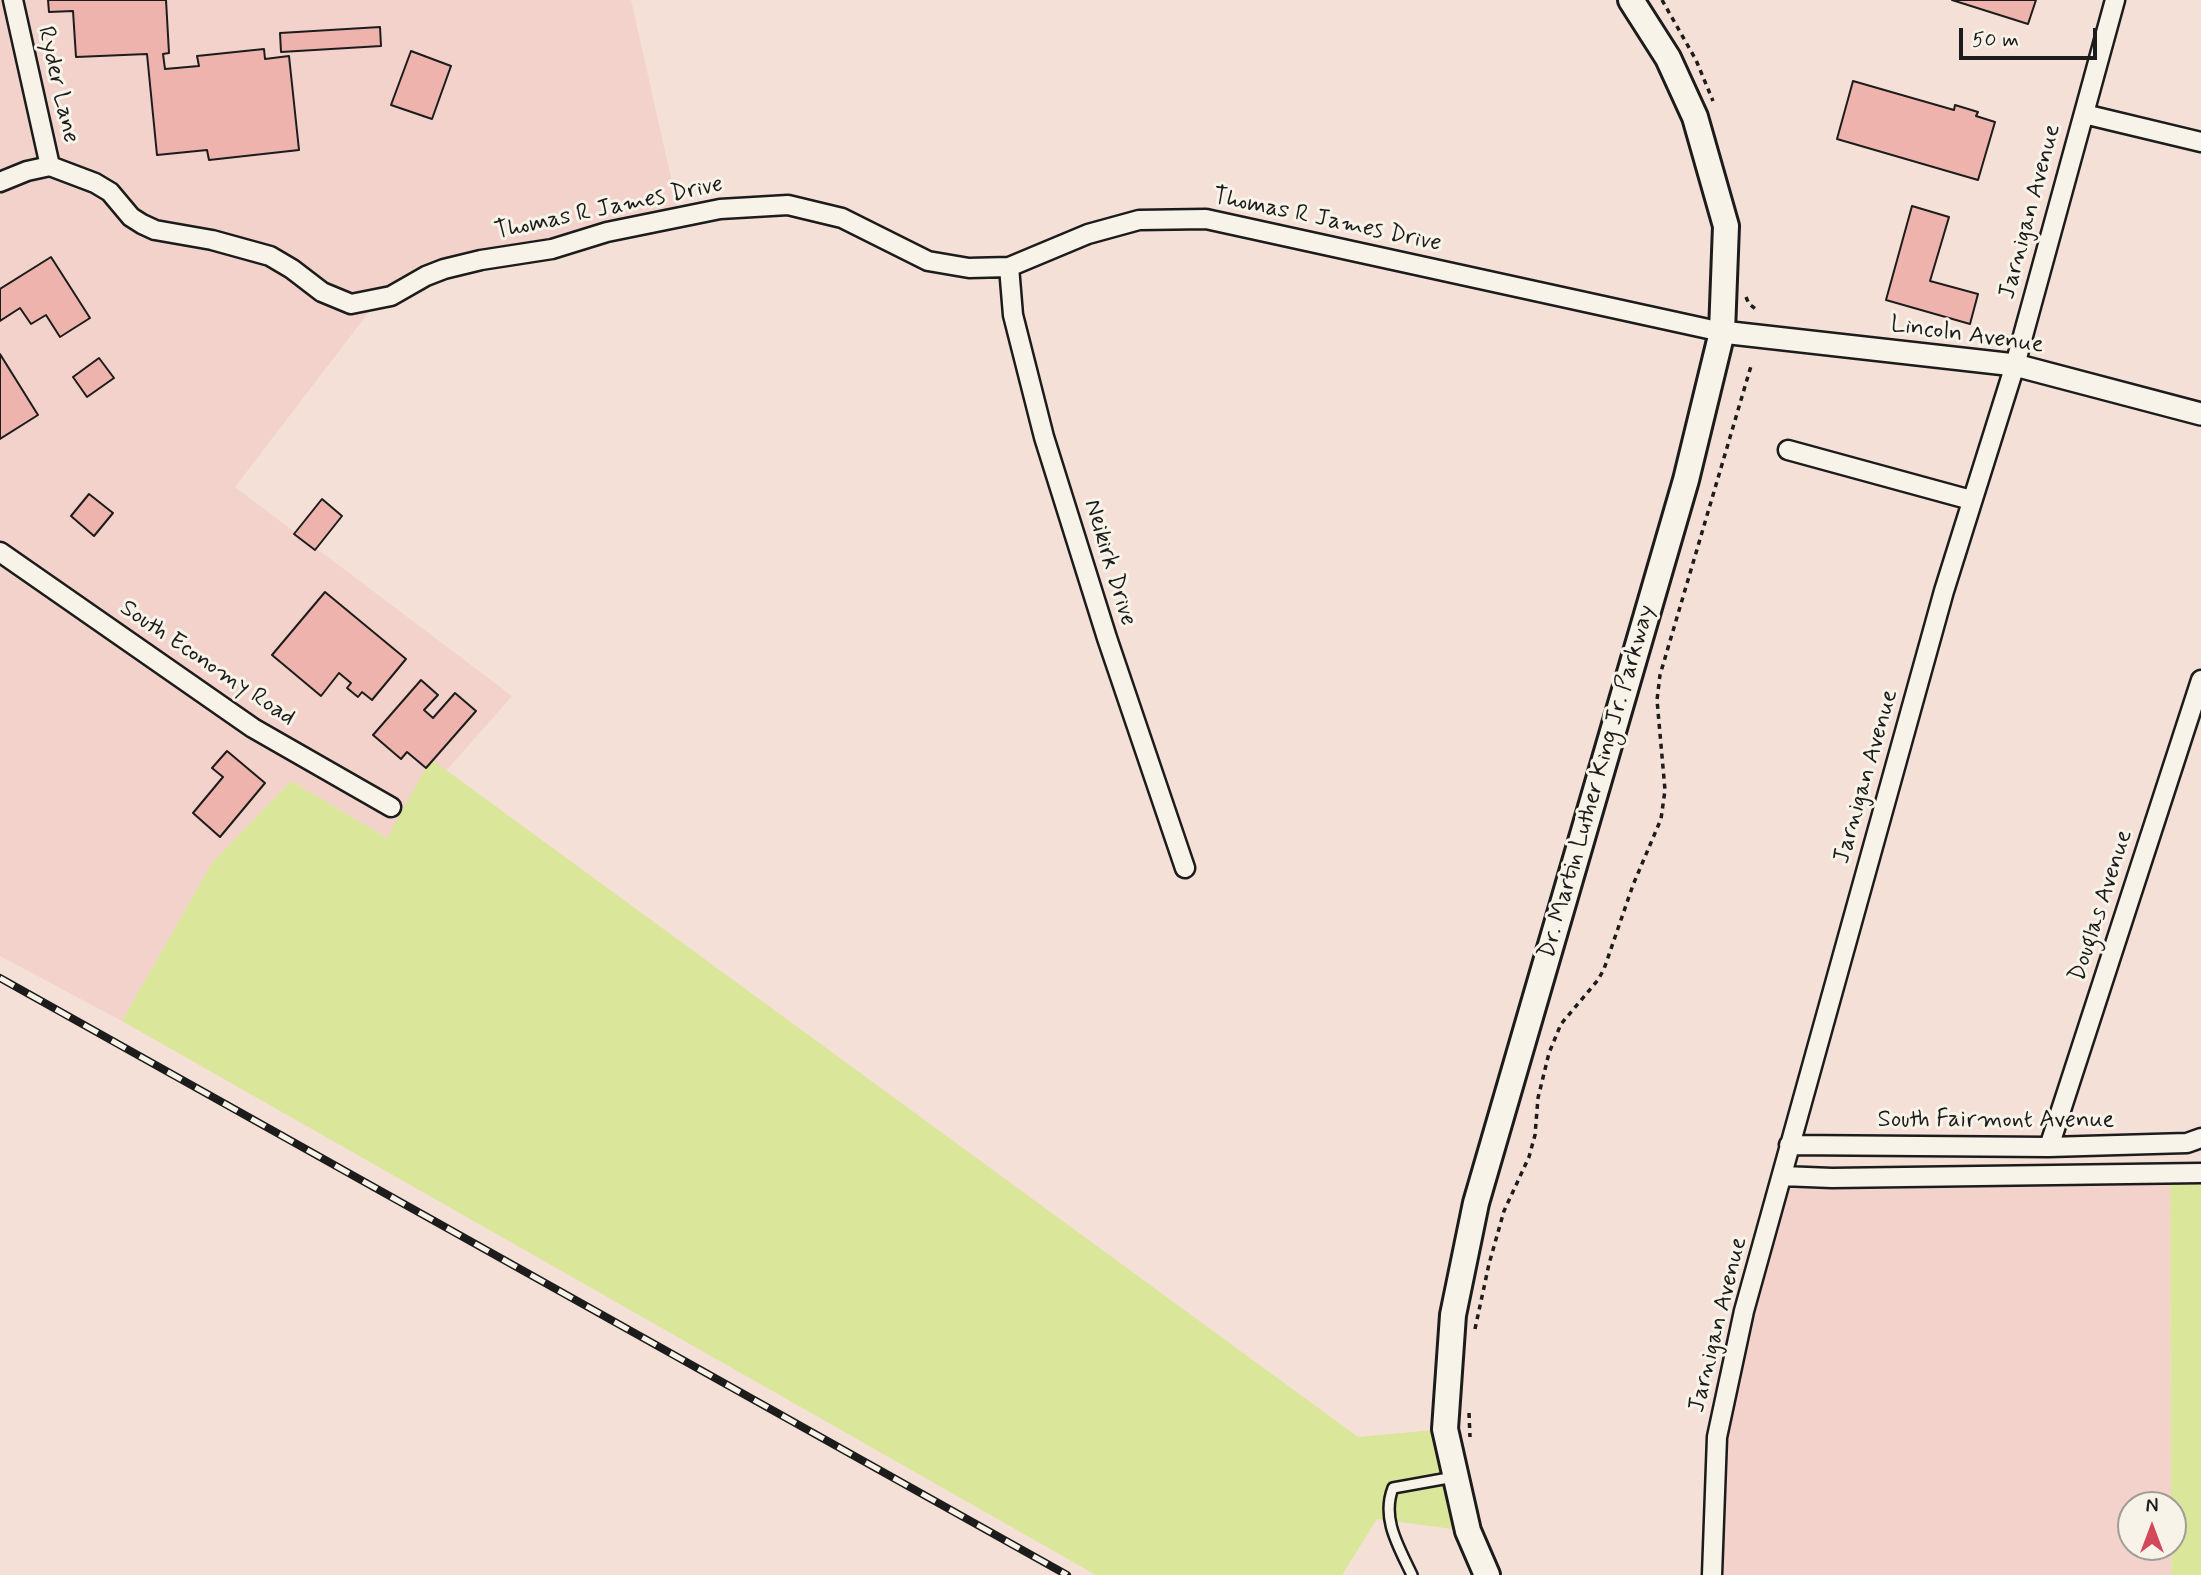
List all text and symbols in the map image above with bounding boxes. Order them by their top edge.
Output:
scale bar [1963,14,2101,58]
street label: Ryder Lane [30,24,84,146]
text: 50 m [1972,26,2019,54]
street label: Jarnigan Avenue [1994,121,2068,303]
street label: Thomas R James Drive [492,171,726,247]
street label: Thomas R James Drive [1210,183,1444,259]
street label: Lincoln Avenue [1889,311,2045,361]
street label: Neikirk Drive [1076,496,1142,630]
street label: South Economy Road [114,595,300,733]
street label: Dr. Martin Luther King Jr. Parkway [1534,602,1662,962]
street label: Jarnigan Avenue [1828,687,1906,867]
street label: Douglas Avenue [2064,827,2140,985]
street label: South Fairmont Avenue [1878,1107,2114,1135]
street label: Jarnigan Avenue [1683,1234,1755,1416]
north arrow [2117,1491,2187,1561]
text: N [2146,1494,2158,1519]

